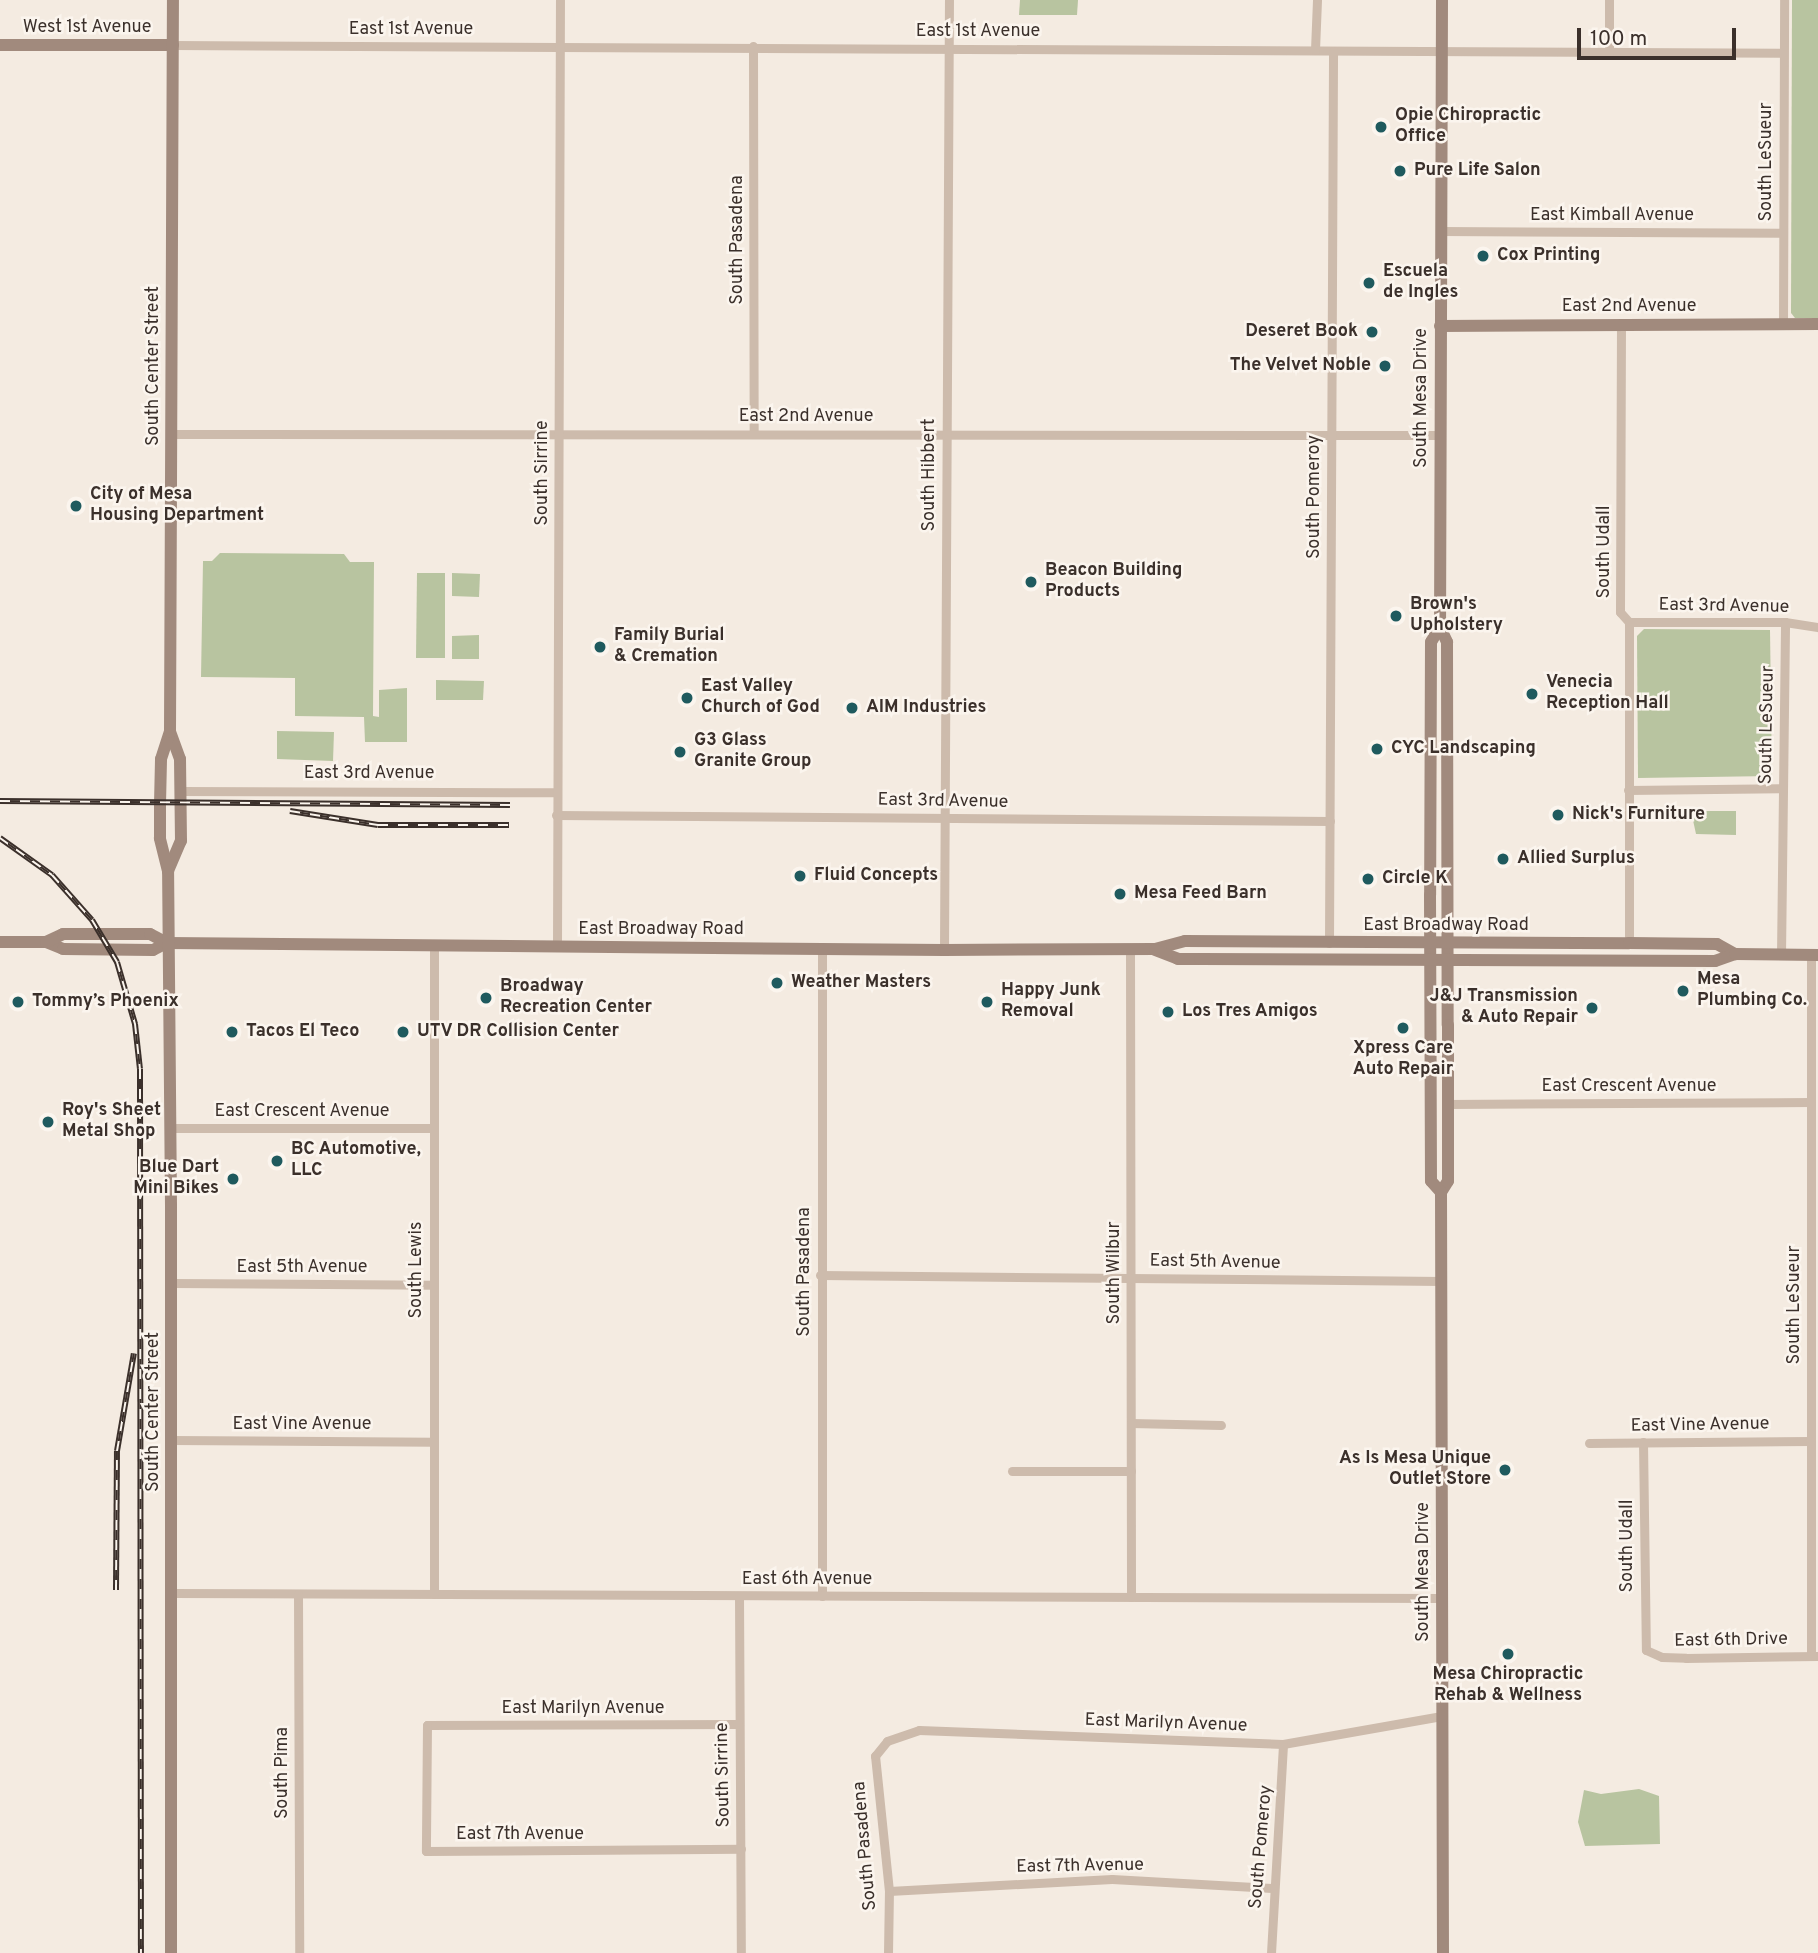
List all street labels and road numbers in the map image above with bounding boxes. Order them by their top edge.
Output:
street label: West 1st Avenue [22,17,152,39]
street label: East 1st Avenue [348,19,474,41]
street label: East 1st Avenue [915,21,1041,43]
street label: South LeSueur [1756,103,1778,221]
street label: South Pasadena [727,175,749,305]
street label: East Kimball Avenue [1530,205,1694,227]
street label: South Center Street [143,286,165,446]
street label: East 2nd Avenue [1561,296,1697,318]
street label: South Mesa Drive [1411,328,1433,468]
street label: East 2nd Avenue [738,406,874,428]
street label: South Hibbert [919,418,941,532]
street label: South Sirrine [532,420,554,526]
street label: South Pomeroy [1304,435,1326,559]
street label: South Udall [1594,506,1616,598]
street label: East 3rd Avenue [1658,595,1790,619]
street label: South LeSueur [1756,665,1780,785]
street label: East 3rd Avenue [303,763,435,785]
street label: East 3rd Avenue [877,790,1009,814]
street label: East Broadway Road [1363,915,1529,937]
street label: East Broadway Road [578,919,744,941]
street label: East Crescent Avenue [1541,1076,1717,1098]
street label: East Crescent Avenue [214,1101,390,1123]
street label: South Pasadena [794,1207,816,1337]
street label: South Wilbur [1104,1221,1126,1325]
street label: South Lewis [406,1222,428,1318]
street label: South LeSueur [1784,1246,1806,1364]
street label: East 5th Avenue [1149,1251,1281,1275]
street label: East 5th Avenue [236,1257,368,1279]
street label: South Center Street [143,1332,165,1492]
street label: East Vine Avenue [232,1414,372,1436]
street label: East Vine Avenue [1630,1414,1770,1438]
street label: South Udall [1617,1500,1639,1592]
street label: South Mesa Drive [1413,1502,1435,1642]
street label: East 6th Avenue [741,1569,873,1591]
street label: East 6th Drive [1674,1629,1788,1653]
street label: East Marilyn Avenue [501,1698,665,1720]
street label: East Marilyn Avenue [1084,1710,1248,1738]
street label: South Sirrine [712,1722,736,1828]
street label: South Pima [272,1727,294,1819]
street label: South Pasadena [850,1781,882,1911]
street label: South Pomeroy [1246,1784,1278,1910]
street label: East 7th Avenue [455,1824,585,1846]
street label: East 7th Avenue [1015,1855,1145,1879]

